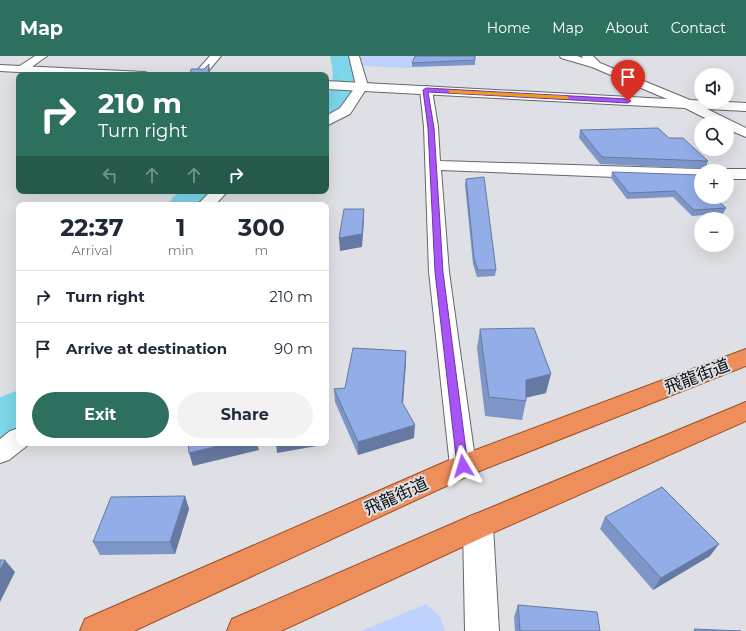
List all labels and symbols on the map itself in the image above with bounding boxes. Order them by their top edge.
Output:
pin [611,60,645,101]
street label: 飛龍街道 [662,354,732,398]
position arrow [442,445,484,487]
street label: 飛龍街道 [361,473,431,519]

